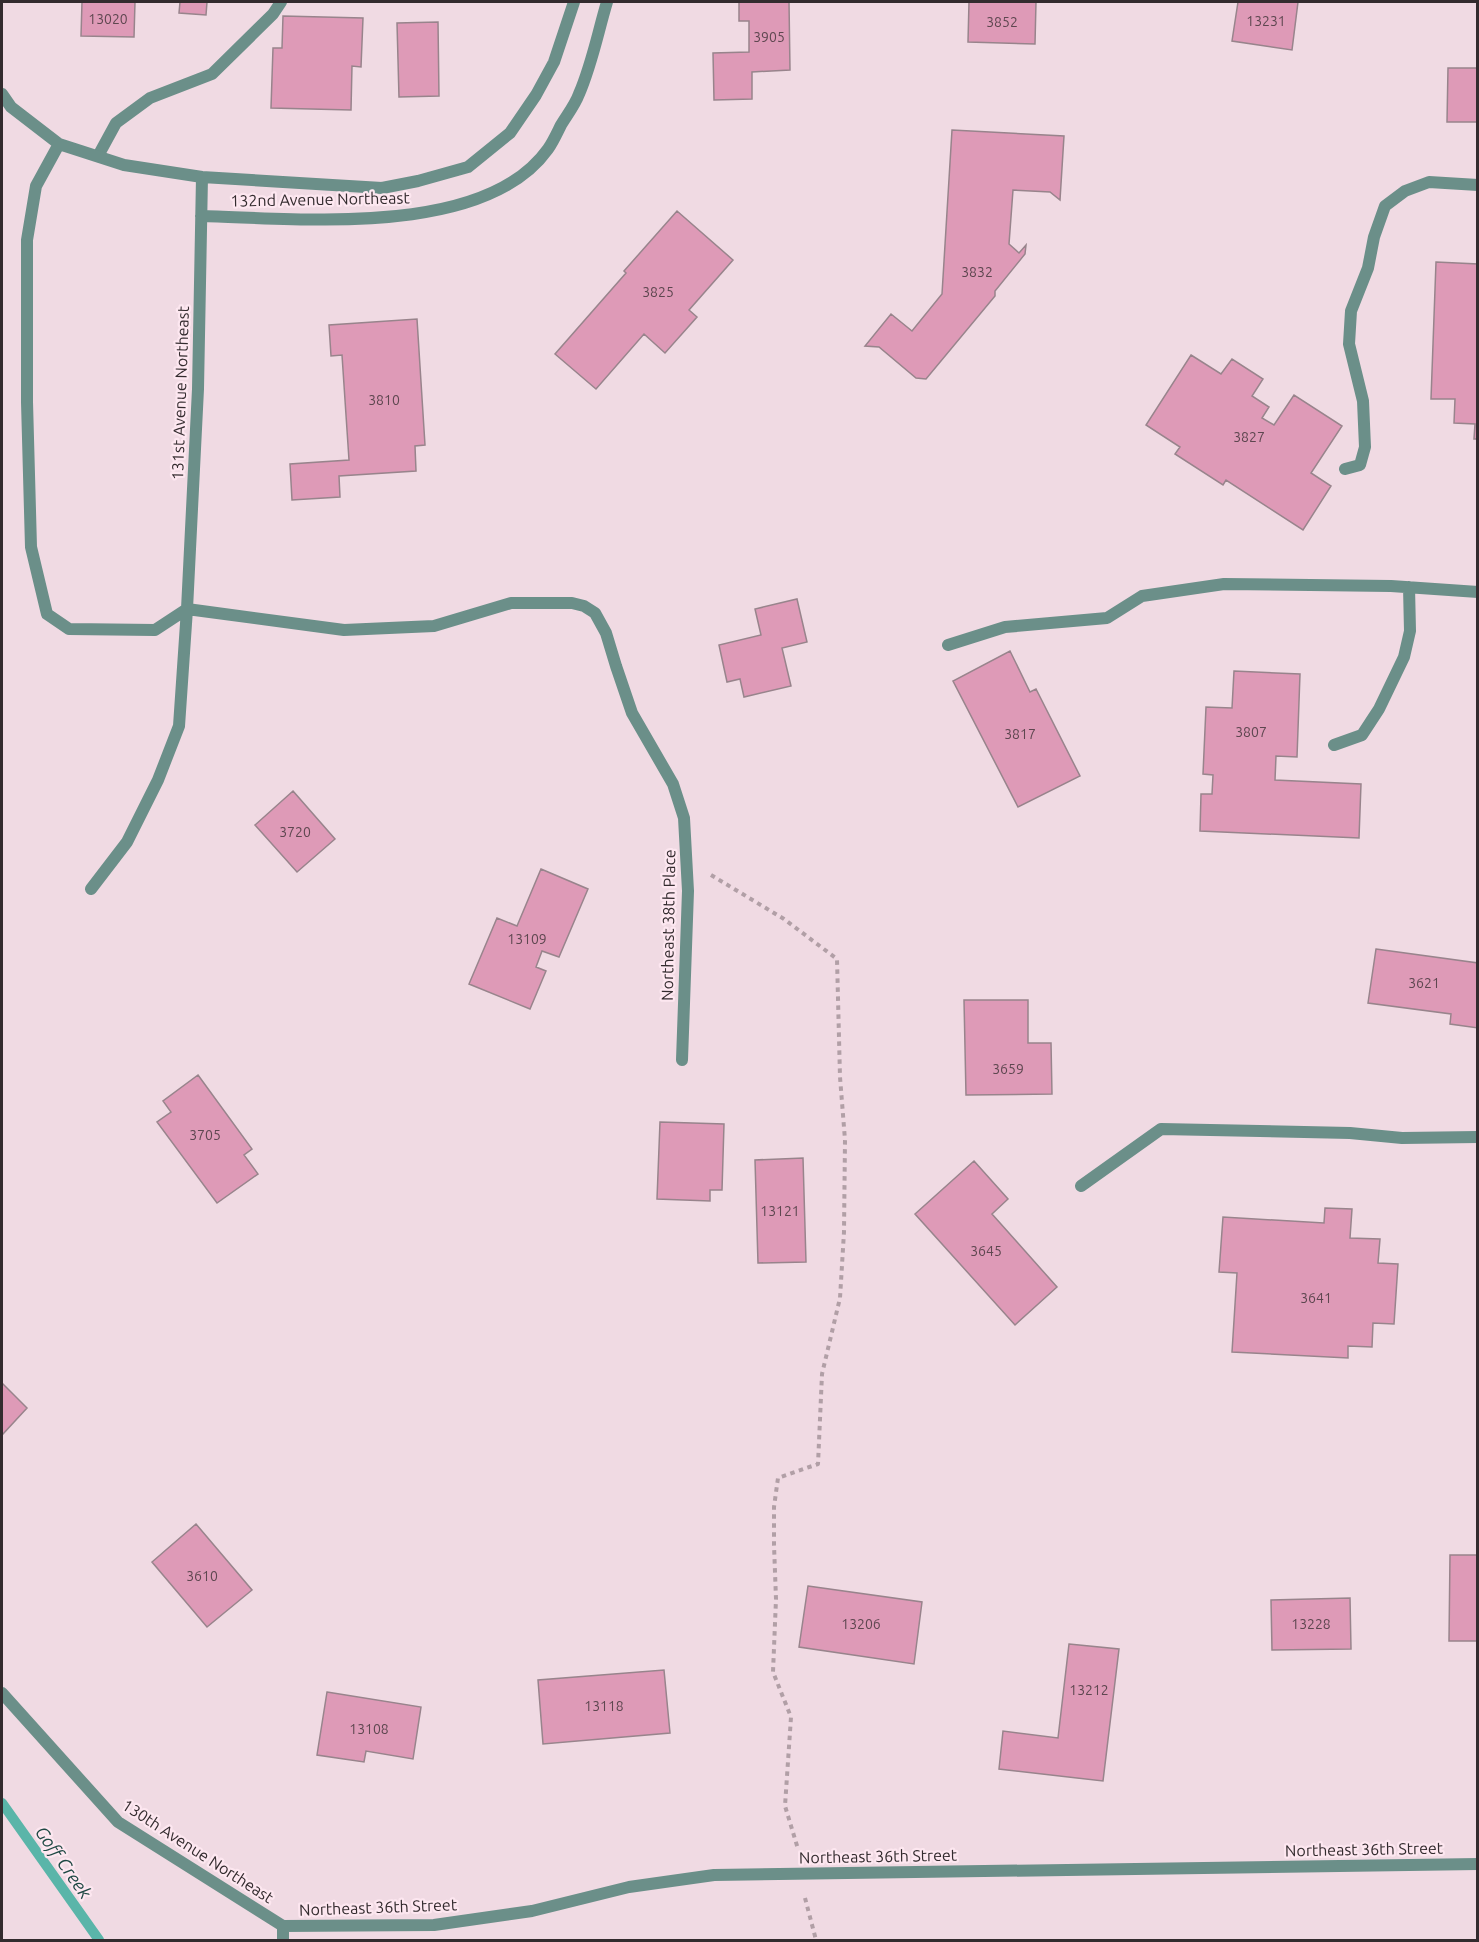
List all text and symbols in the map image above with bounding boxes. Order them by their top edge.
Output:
house number: 13020 [88,11,128,27]
house number: 13231 [1246,13,1286,29]
house number: 3852 [986,14,1018,30]
house number: 3905 [753,29,785,45]
street label: 132nd Avenue Northeast [230,188,411,210]
house number: 3832 [961,264,993,280]
house number: 3825 [642,284,674,300]
street label: 131st Avenue Northeast [168,305,192,480]
house number: 3810 [368,392,400,408]
house number: 3827 [1233,429,1265,445]
house number: 3807 [1235,724,1267,740]
house number: 3817 [1004,726,1036,742]
house number: 3720 [279,824,311,840]
street label: Northeast 38th Place [658,849,678,1001]
house number: 13109 [507,931,547,947]
house number: 3621 [1408,975,1440,991]
house number: 3659 [992,1061,1024,1077]
house number: 3705 [189,1127,221,1143]
house number: 13121 [760,1203,800,1219]
house number: 3645 [970,1243,1002,1259]
house number: 3641 [1300,1290,1332,1306]
house number: 3610 [186,1568,218,1584]
house number: 13206 [841,1616,881,1632]
house number: 13228 [1291,1616,1331,1632]
house number: 13212 [1069,1682,1109,1698]
house number: 13118 [584,1698,624,1714]
house number: 13108 [349,1721,389,1737]
street label: 130th Avenue Northeast [119,1795,277,1907]
water label: Goff Creek [31,1822,97,1903]
street label: Northeast 36th Street [1285,1839,1444,1859]
street label: Northeast 36th Street [799,1846,958,1866]
street label: Northeast 36th Street [299,1895,458,1919]

